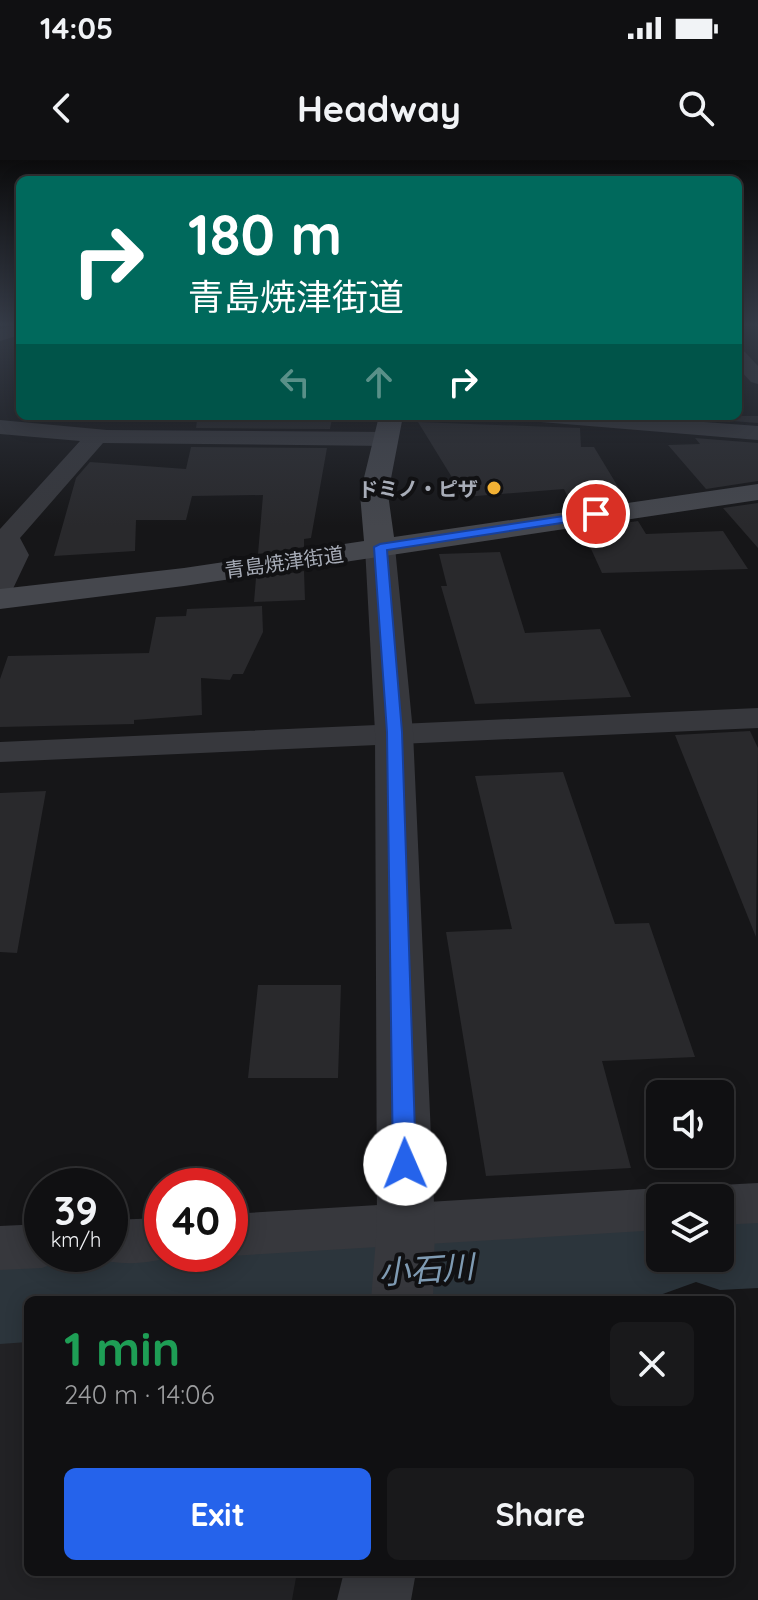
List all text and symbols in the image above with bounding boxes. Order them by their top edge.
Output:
text: 14:05 [40,9,113,47]
icon: back [40,86,84,130]
text: Headway [297,86,461,131]
icon: search [674,86,718,130]
text: 180 m [188,199,342,269]
icon: right [56,208,160,312]
text: 青島焼津街道 [188,274,404,319]
icon: left [273,360,317,404]
icon: ahead [357,360,401,404]
icon: right [441,360,485,404]
place label: ドミノ・ピザ [358,476,478,501]
marker: ドミノ・ピザ [485,479,503,497]
pin [562,480,630,548]
icon: arrive [574,492,618,536]
street label: 青島焼津街道 [223,541,345,583]
map controls [646,1080,734,1272]
button: sound [646,1080,734,1168]
position arrow [363,1122,447,1206]
speed limit sign: 40 [144,1168,248,1272]
button: layers [646,1184,734,1272]
text: 39 [54,1185,98,1235]
text: km/h [51,1227,101,1252]
water label: 小石川 [377,1245,478,1292]
text: 1 min [64,1318,180,1378]
button: close [610,1322,694,1406]
text: 240 m · 14:06 [64,1378,215,1411]
button: Exit [64,1468,371,1560]
button: Share [387,1468,694,1560]

